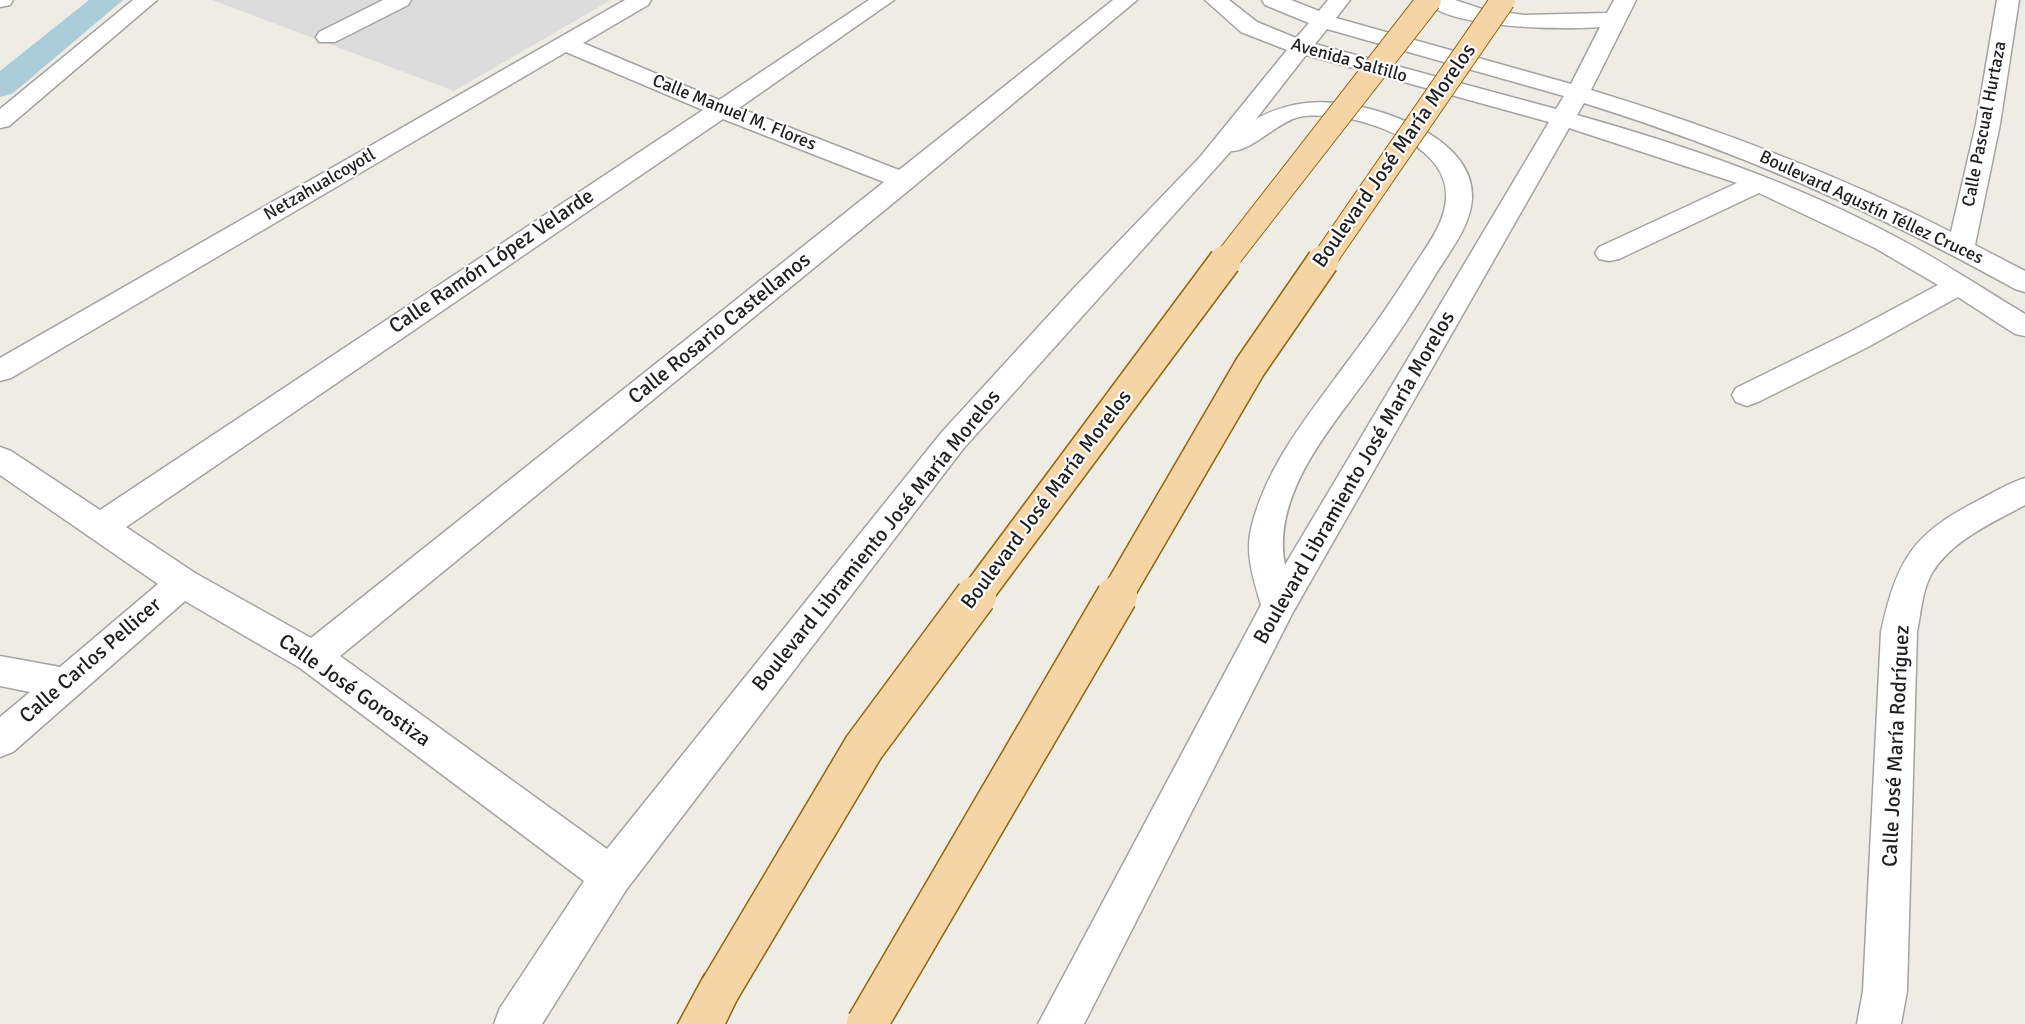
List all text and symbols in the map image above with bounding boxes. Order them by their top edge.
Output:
street label: Avenida Saltillo [1288,34,1410,88]
street label: Boulevard José María Morelos [1308,39,1482,273]
street label: Calle Pascual Hurtaza [1958,39,2012,209]
street label: Calle Manuel M. Flores [649,70,819,156]
street label: Netzahualcoyotl [260,144,380,226]
street label: Boulevard Agustín Téllez Cruces [1756,147,1986,269]
street label: Calle Ramón López Velarde [385,184,599,340]
street label: Calle Rosario Castellanos [624,248,816,410]
street label: Boulevard Libramiento José María Morelos [1249,307,1461,649]
street label: Boulevard Libramiento José María Morelos [747,385,1007,697]
street label: Boulevard José María Morelos [956,385,1138,615]
street label: Calle Carlos Pellicer [15,593,167,729]
street label: Calle José María Rodríguez [1878,624,1916,868]
street label: Calle José Gorostiza [273,629,435,753]

